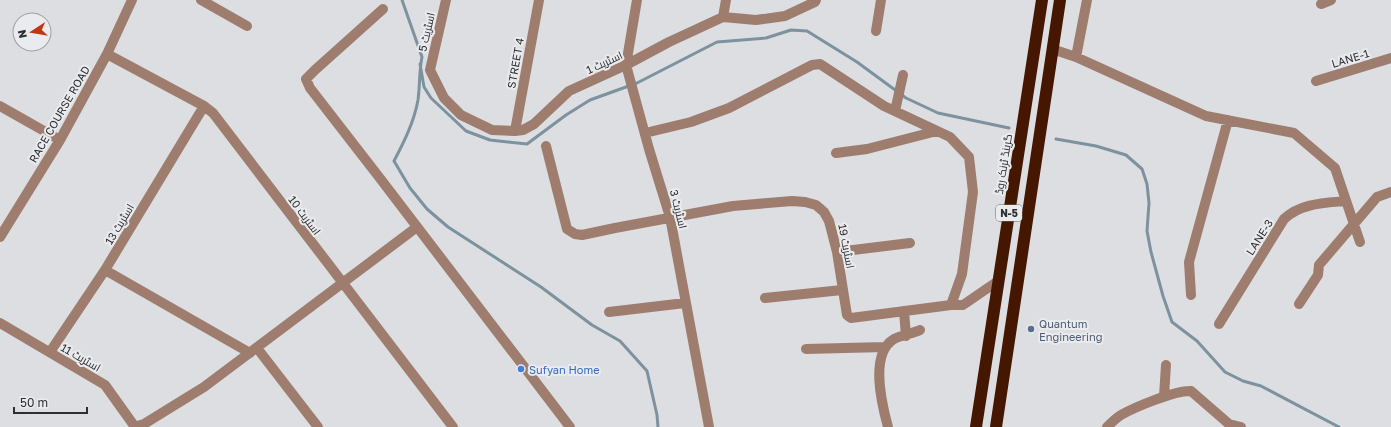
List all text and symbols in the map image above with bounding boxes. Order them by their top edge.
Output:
street label: اسٹریٹ 5 [415,11,438,53]
north arrow [12,12,52,52]
text: N [15,29,29,40]
street label: STREET 4 [504,36,526,89]
street label: LANE-1 [1330,46,1370,70]
street label: اسٹریٹ 1 [584,48,625,77]
street label: RACE COURSE ROAD [26,63,92,165]
street label: گرینڈ ٹرنک روڈ [992,133,1015,195]
street label: اسٹریٹ 3 [667,188,690,230]
street label: اسٹریٹ 10 [285,193,324,238]
street label: اسٹریٹ 13 [102,201,137,247]
road number: N-5 [996,205,1022,221]
street label: LANE-3 [1243,217,1275,257]
street label: اسٹریٹ 19 [835,223,858,270]
place label: Quantum Engineering [1039,317,1102,343]
marker: Quantum Engineering [1026,324,1036,334]
street label: اسٹریٹ 11 [58,340,103,374]
place label: Sufyan Home [529,363,600,376]
marker: Sufyan Home [516,364,526,374]
scale bar [14,389,87,415]
text: 50 m [20,395,48,410]

